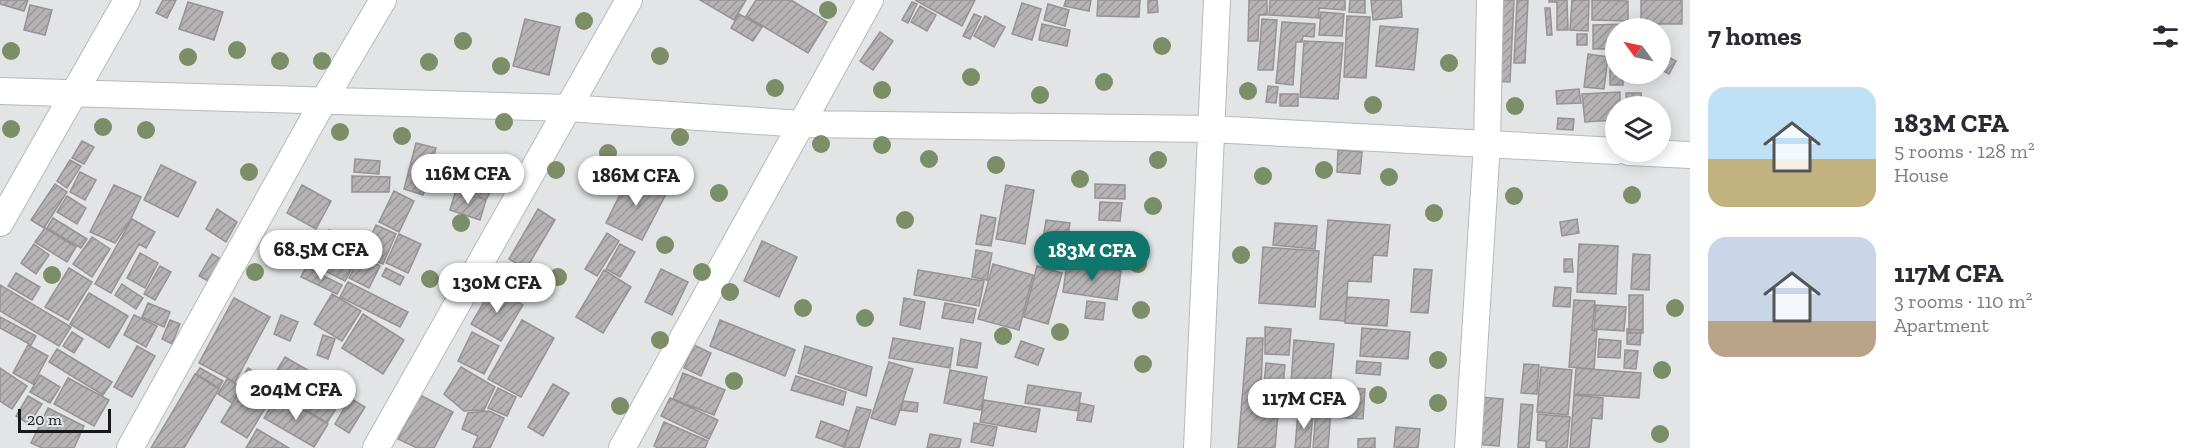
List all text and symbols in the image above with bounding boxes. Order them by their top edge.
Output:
north arrow [1605,18,1671,84]
map controls [1605,18,1671,162]
text: 7 homes [1708,20,1802,52]
icon: filters [2149,20,2182,53]
button: layers [1605,96,1671,162]
text: 183M CFA [1894,107,2009,139]
icon: home [1756,111,1828,183]
text: 5 rooms · 128 m² [1894,139,2035,163]
pin: 116M CFA [406,154,530,205]
pin: 186M CFA [574,156,698,207]
text: 116M CFA [425,161,511,185]
text: 186M CFA [592,163,680,187]
text: House [1894,163,1948,187]
pin: 68.5M CFA [252,230,390,281]
pin: 183M CFA [1030,231,1154,282]
text: 68.5M CFA [273,237,369,261]
text: 183M CFA [1048,238,1136,262]
text: 117M CFA [1894,257,2004,289]
icon: home [1756,261,1828,333]
pin: 130M CFA [435,263,559,314]
text: 130M CFA [453,270,541,294]
text: 3 rooms · 110 m² [1894,289,2032,313]
text: Apartment [1894,313,1989,337]
pin: 204M CFA [234,370,358,421]
text: 204M CFA [250,377,342,401]
pin: 117M CFA [1242,379,1366,430]
text: 117M CFA [1262,386,1346,410]
scale bar [18,406,111,434]
text: 20 m [27,410,62,429]

